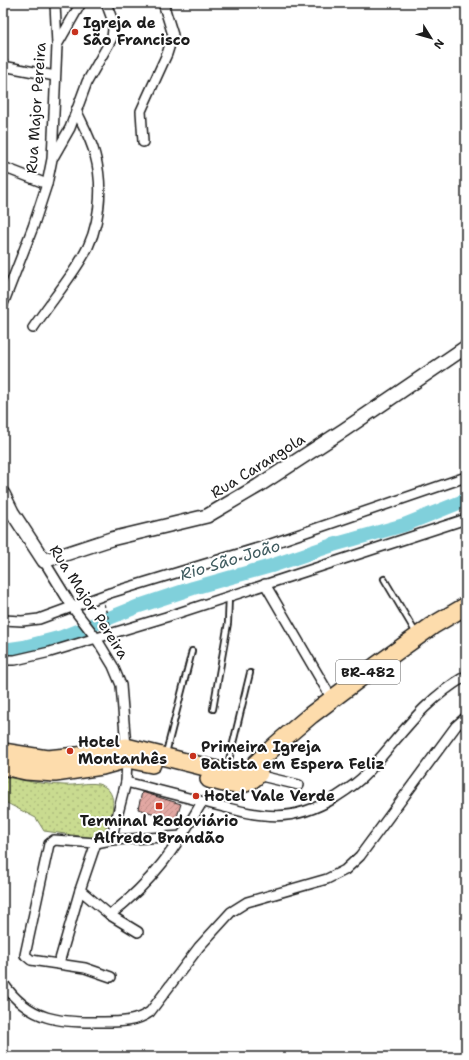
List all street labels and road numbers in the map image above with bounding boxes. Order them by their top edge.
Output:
street label: Rua Major Pereira [21,41,51,174]
street label: Rua Carangola [207,429,309,503]
street label: Rua Major Pereira [45,541,134,663]
road number: BR-482 [336,660,400,684]

